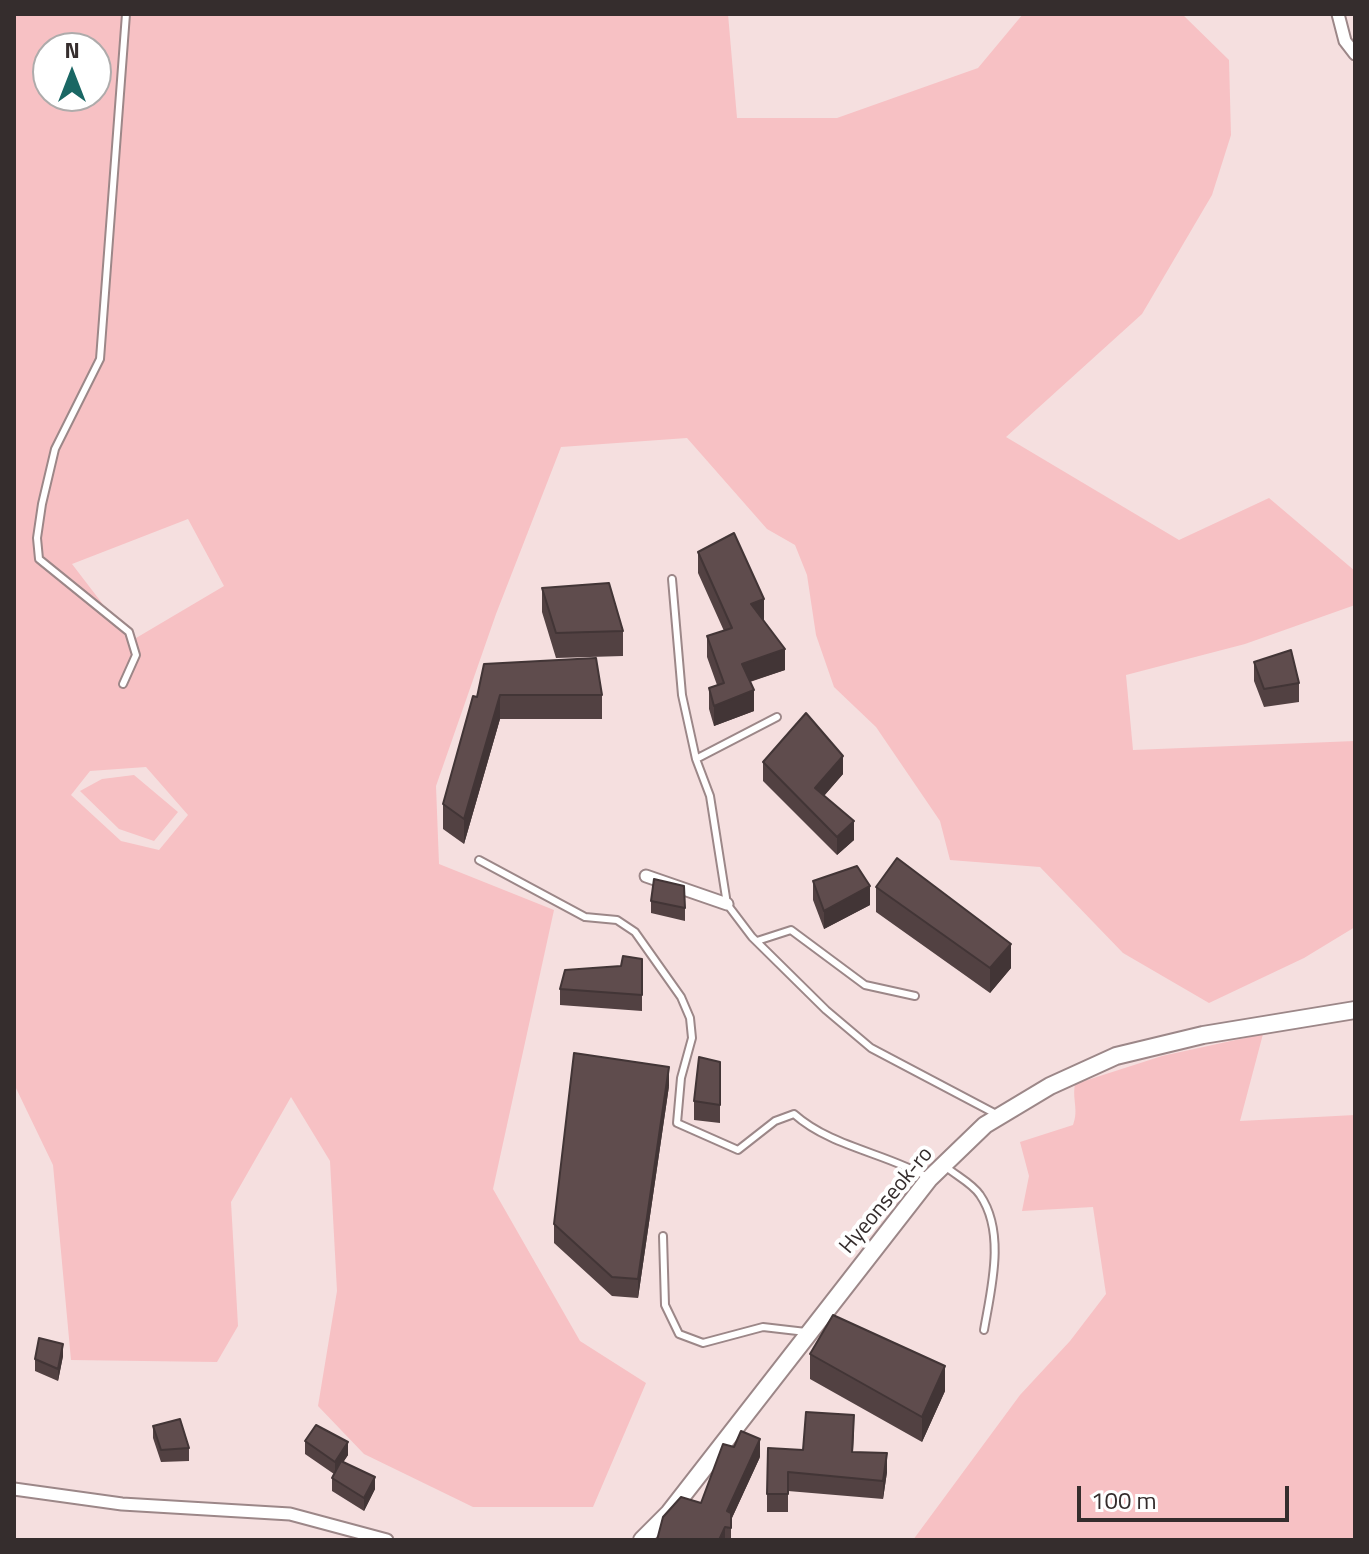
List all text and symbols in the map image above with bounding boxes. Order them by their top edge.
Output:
north arrow [32,32,112,112]
text: N [64,33,80,67]
street label: Hyeonseok-ro [835,1142,939,1260]
scale bar [1081,1470,1293,1520]
text: 100 m [1091,1482,1157,1518]

